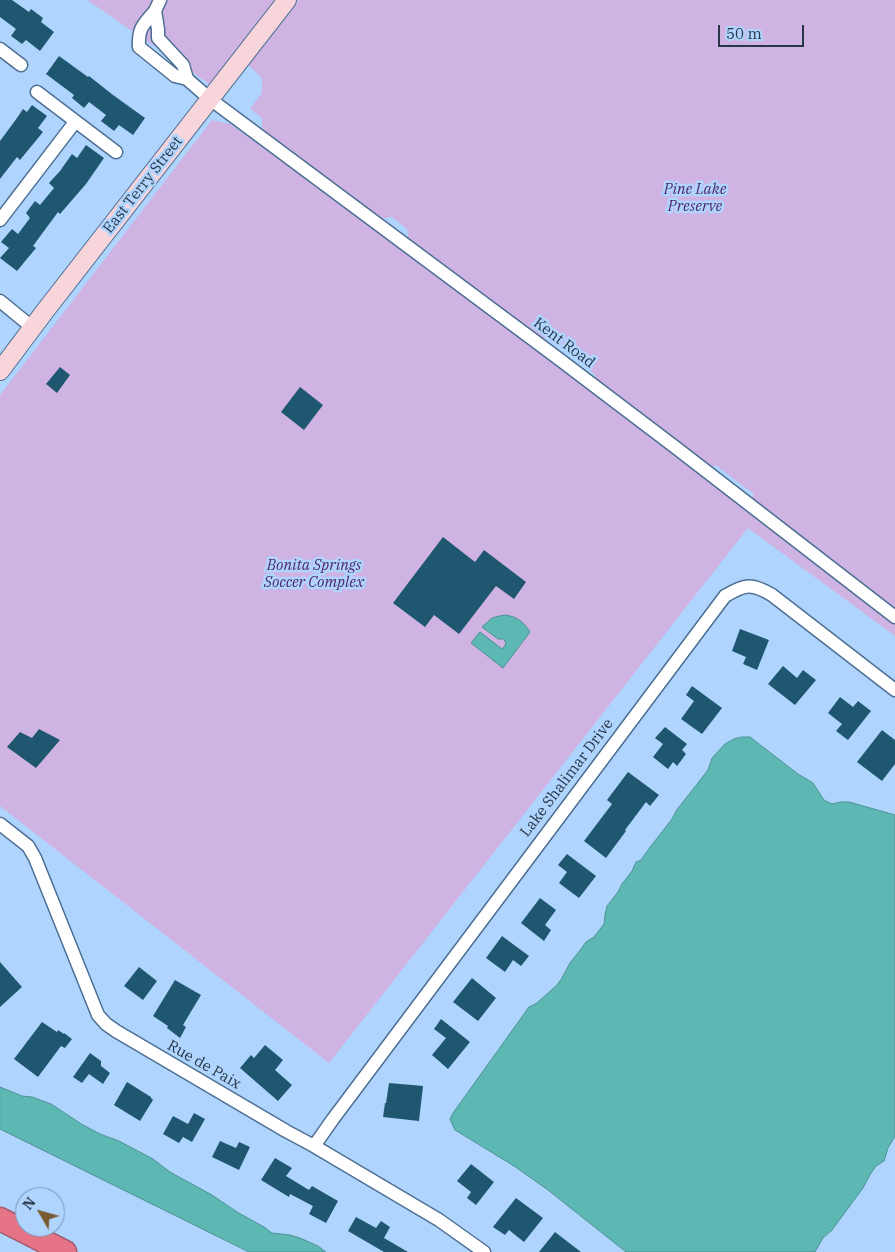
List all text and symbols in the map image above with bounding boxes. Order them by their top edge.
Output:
scale bar [720,15,806,47]
text: 50 m [726,24,762,43]
street label: East Terry Street [99,133,187,237]
park label: Pine Lake Preserve [664,181,726,216]
street label: Kent Road [530,314,598,372]
park label: Bonita Springs Soccer Complex [264,557,364,592]
street label: Lake Shalimar Drive [517,715,617,841]
street label: Rue de Paix [164,1037,244,1093]
north arrow [15,1187,65,1237]
text: N [18,1193,39,1213]

